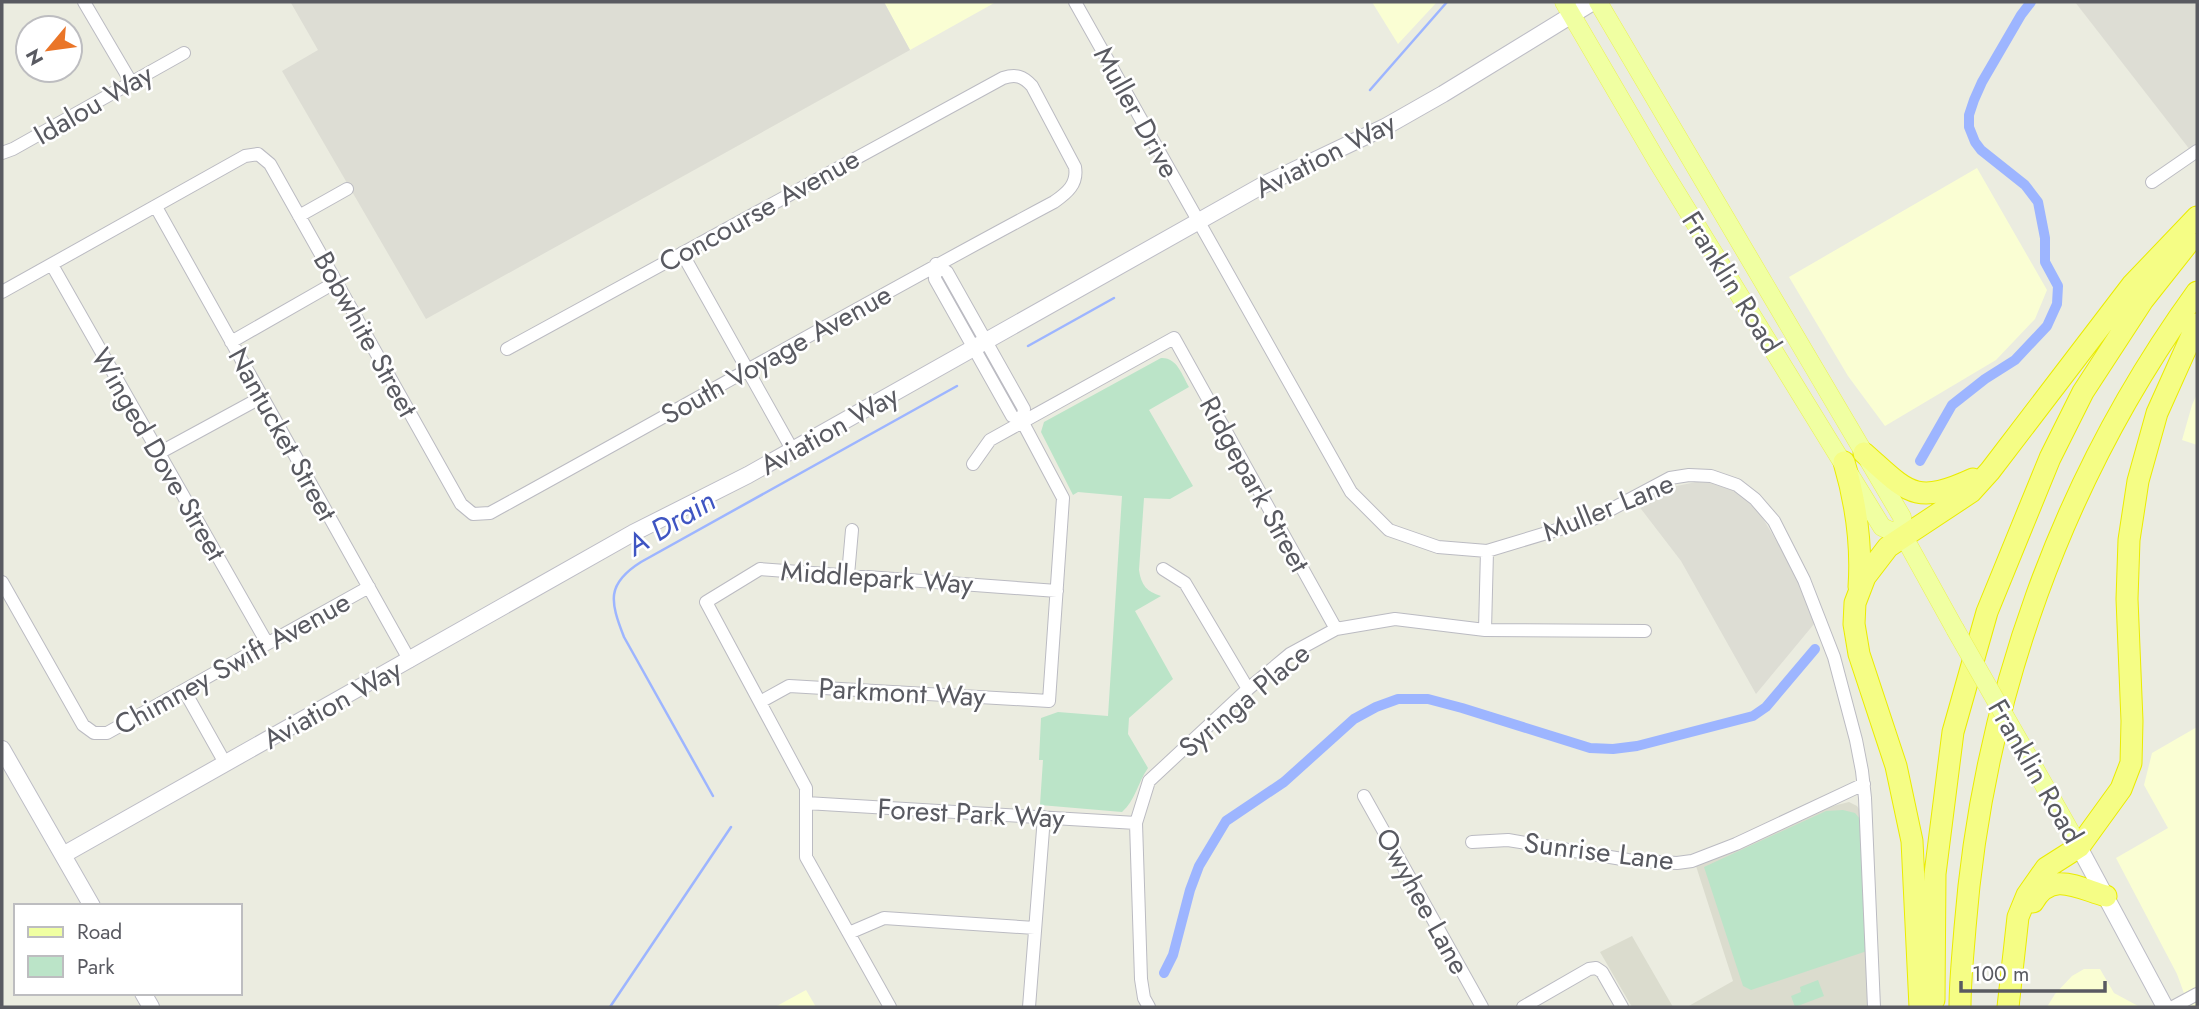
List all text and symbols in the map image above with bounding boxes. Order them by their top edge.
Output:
north arrow [14,14,84,84]
street label: Muller Drive [1083,39,1190,186]
text: N [19,44,50,70]
street label: Idalou Way [26,53,161,155]
street label: Aviation Way [1248,102,1403,208]
street label: Concourse Avenue [652,138,867,283]
street label: Franklin Road [1672,203,1792,361]
street label: Bobwhite Street [303,244,428,425]
street label: South Voyage Avenue [653,274,899,435]
street label: Winged Dove Street [81,340,236,569]
street label: Nantucket Street [218,340,347,529]
street label: Aviation Way [752,375,907,485]
street label: Ridgepark Street [1189,389,1320,580]
street label: Muller Lane [1537,463,1680,552]
water label: A Drain [617,479,724,567]
street label: Middlepark Way [779,550,975,605]
street label: Chimney Swift Avenue [107,581,358,745]
street label: Syringa Place [1170,633,1319,768]
street label: Aviation Way [255,649,410,759]
street label: Parkmont Way [817,668,987,717]
street label: Franklin Road [1978,691,2094,851]
street label: Forest Park Way [876,788,1066,839]
street label: Owyhee Lane [1365,821,1480,982]
street label: Sunrise Lane [1522,822,1676,881]
legend [14,904,242,995]
text: Road [77,917,122,947]
scale bar [1961,950,2104,994]
text: Park [77,952,115,982]
text: 100 m [1972,959,2029,989]

